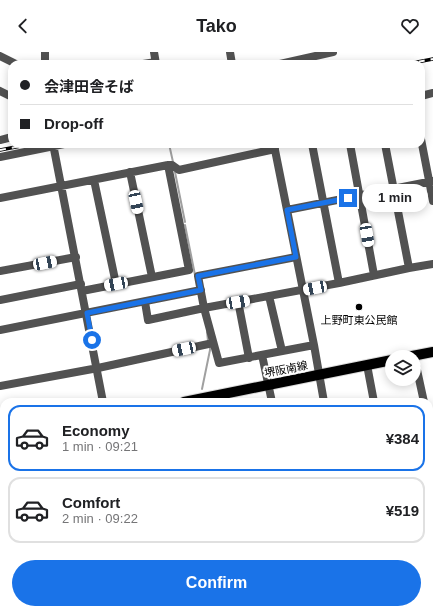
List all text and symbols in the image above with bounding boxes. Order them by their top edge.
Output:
icon: back [12,15,34,37]
icon: heart [399,15,421,37]
text: Tako [196,16,237,36]
text: 会津田舎そば [44,78,134,95]
text: Drop-off [44,115,103,132]
callout: 1 min [362,184,428,212]
car [128,189,144,215]
route end [339,189,357,207]
text: 1 min [378,190,412,205]
car [359,222,375,248]
car [32,255,58,271]
car [103,276,129,292]
car [302,280,328,296]
car [225,294,251,310]
marker: 上野町東公民館 [354,302,364,312]
place label: 上野町東公民館 [321,314,398,326]
route start [83,331,101,349]
car [171,341,197,357]
map controls [385,350,421,386]
button: layers [385,350,421,386]
street label: 堺阪南線 [263,359,309,379]
icon: car [14,420,50,456]
text: Economy [62,422,130,439]
text: ¥384 [386,430,419,447]
text: 1 min · 09:21 [62,439,138,454]
icon: car [14,492,50,528]
text: Comfort [62,494,120,511]
text: ¥519 [386,502,419,519]
text: 2 min · 09:22 [62,511,138,526]
button: Confirm [12,560,421,606]

